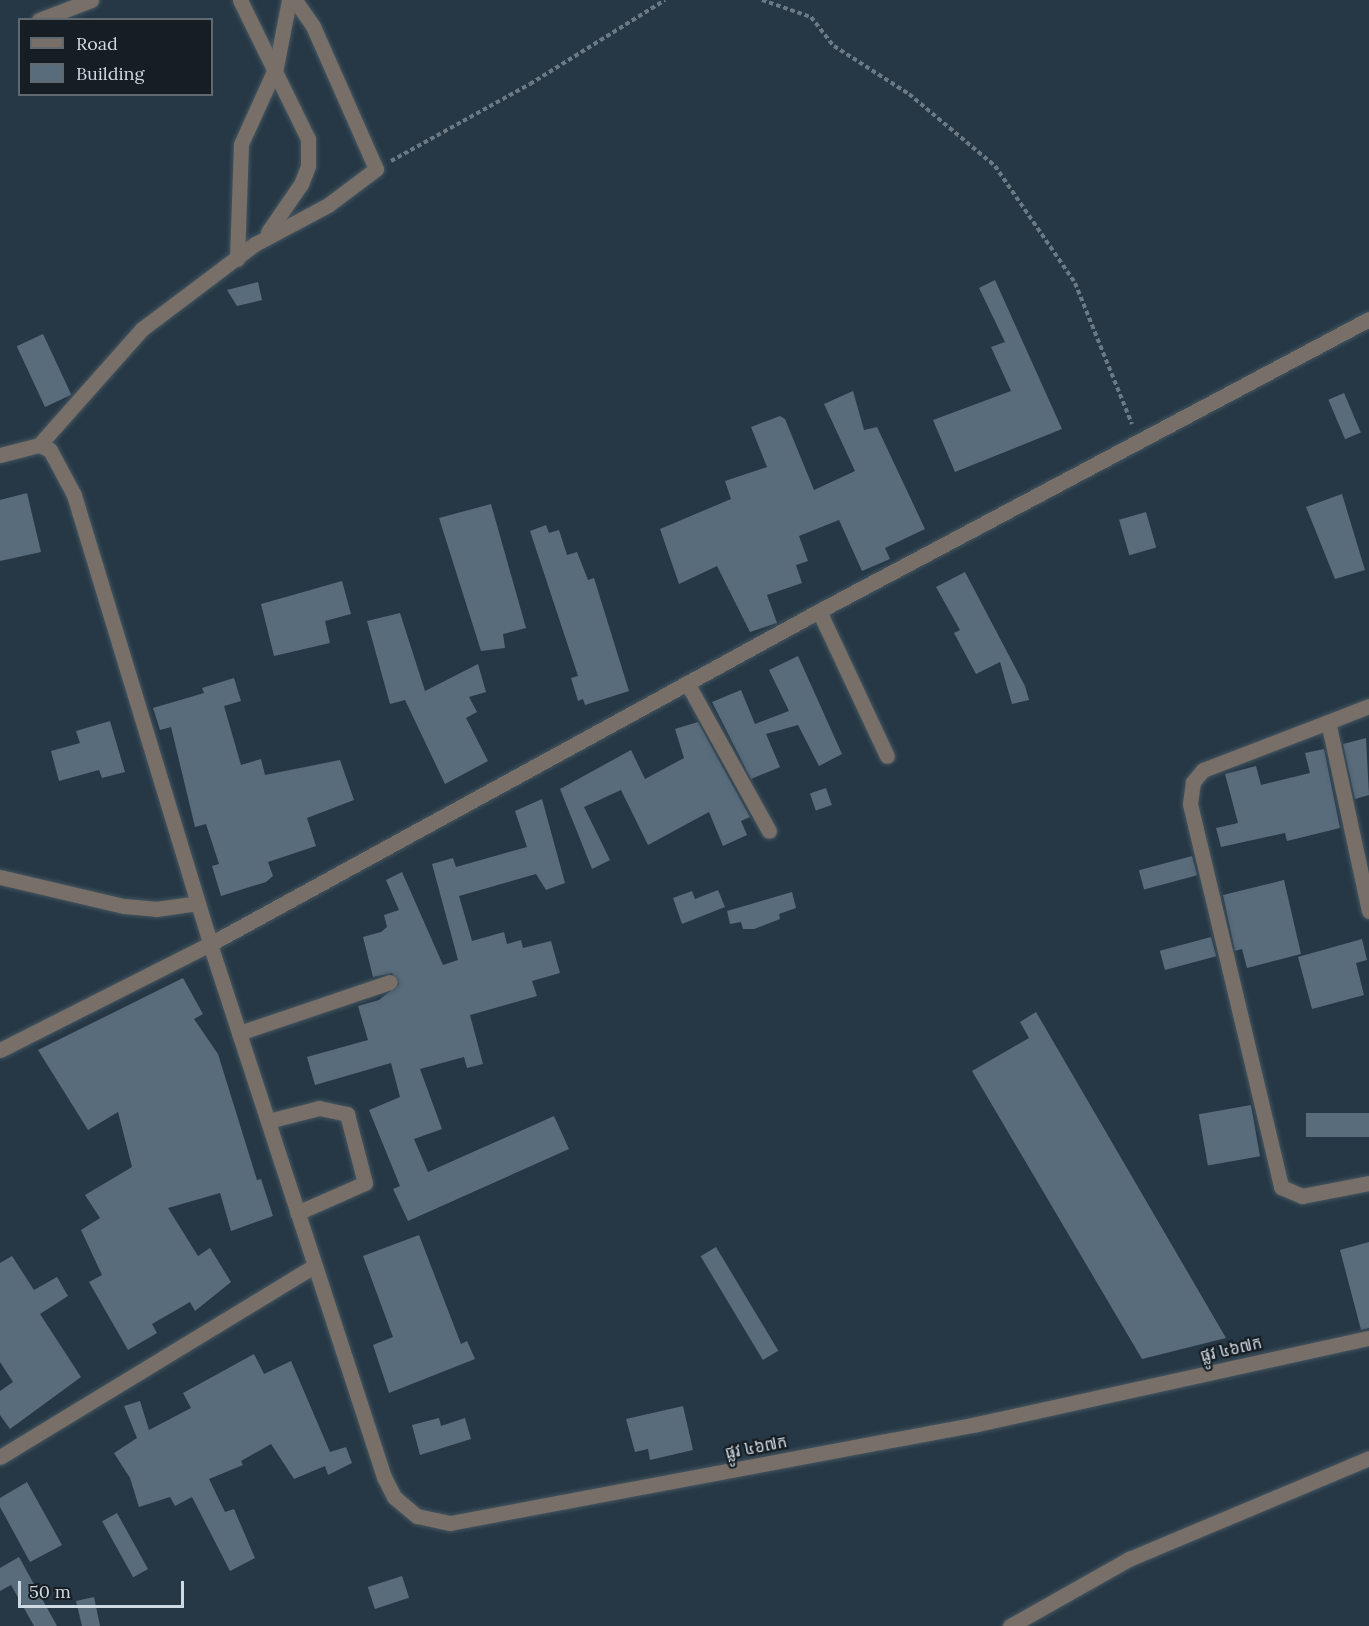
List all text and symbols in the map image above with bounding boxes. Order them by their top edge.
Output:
legend [18,18,213,96]
text: Road [76,32,118,55]
text: Building [76,62,144,85]
street label: ផ្លូវ ៤៦៧ក [1198,1333,1264,1365]
street label: ផ្លូវ ៤៦៧ក [723,1432,789,1462]
scale bar [21,1569,188,1607]
text: 50 m [29,1580,71,1603]

